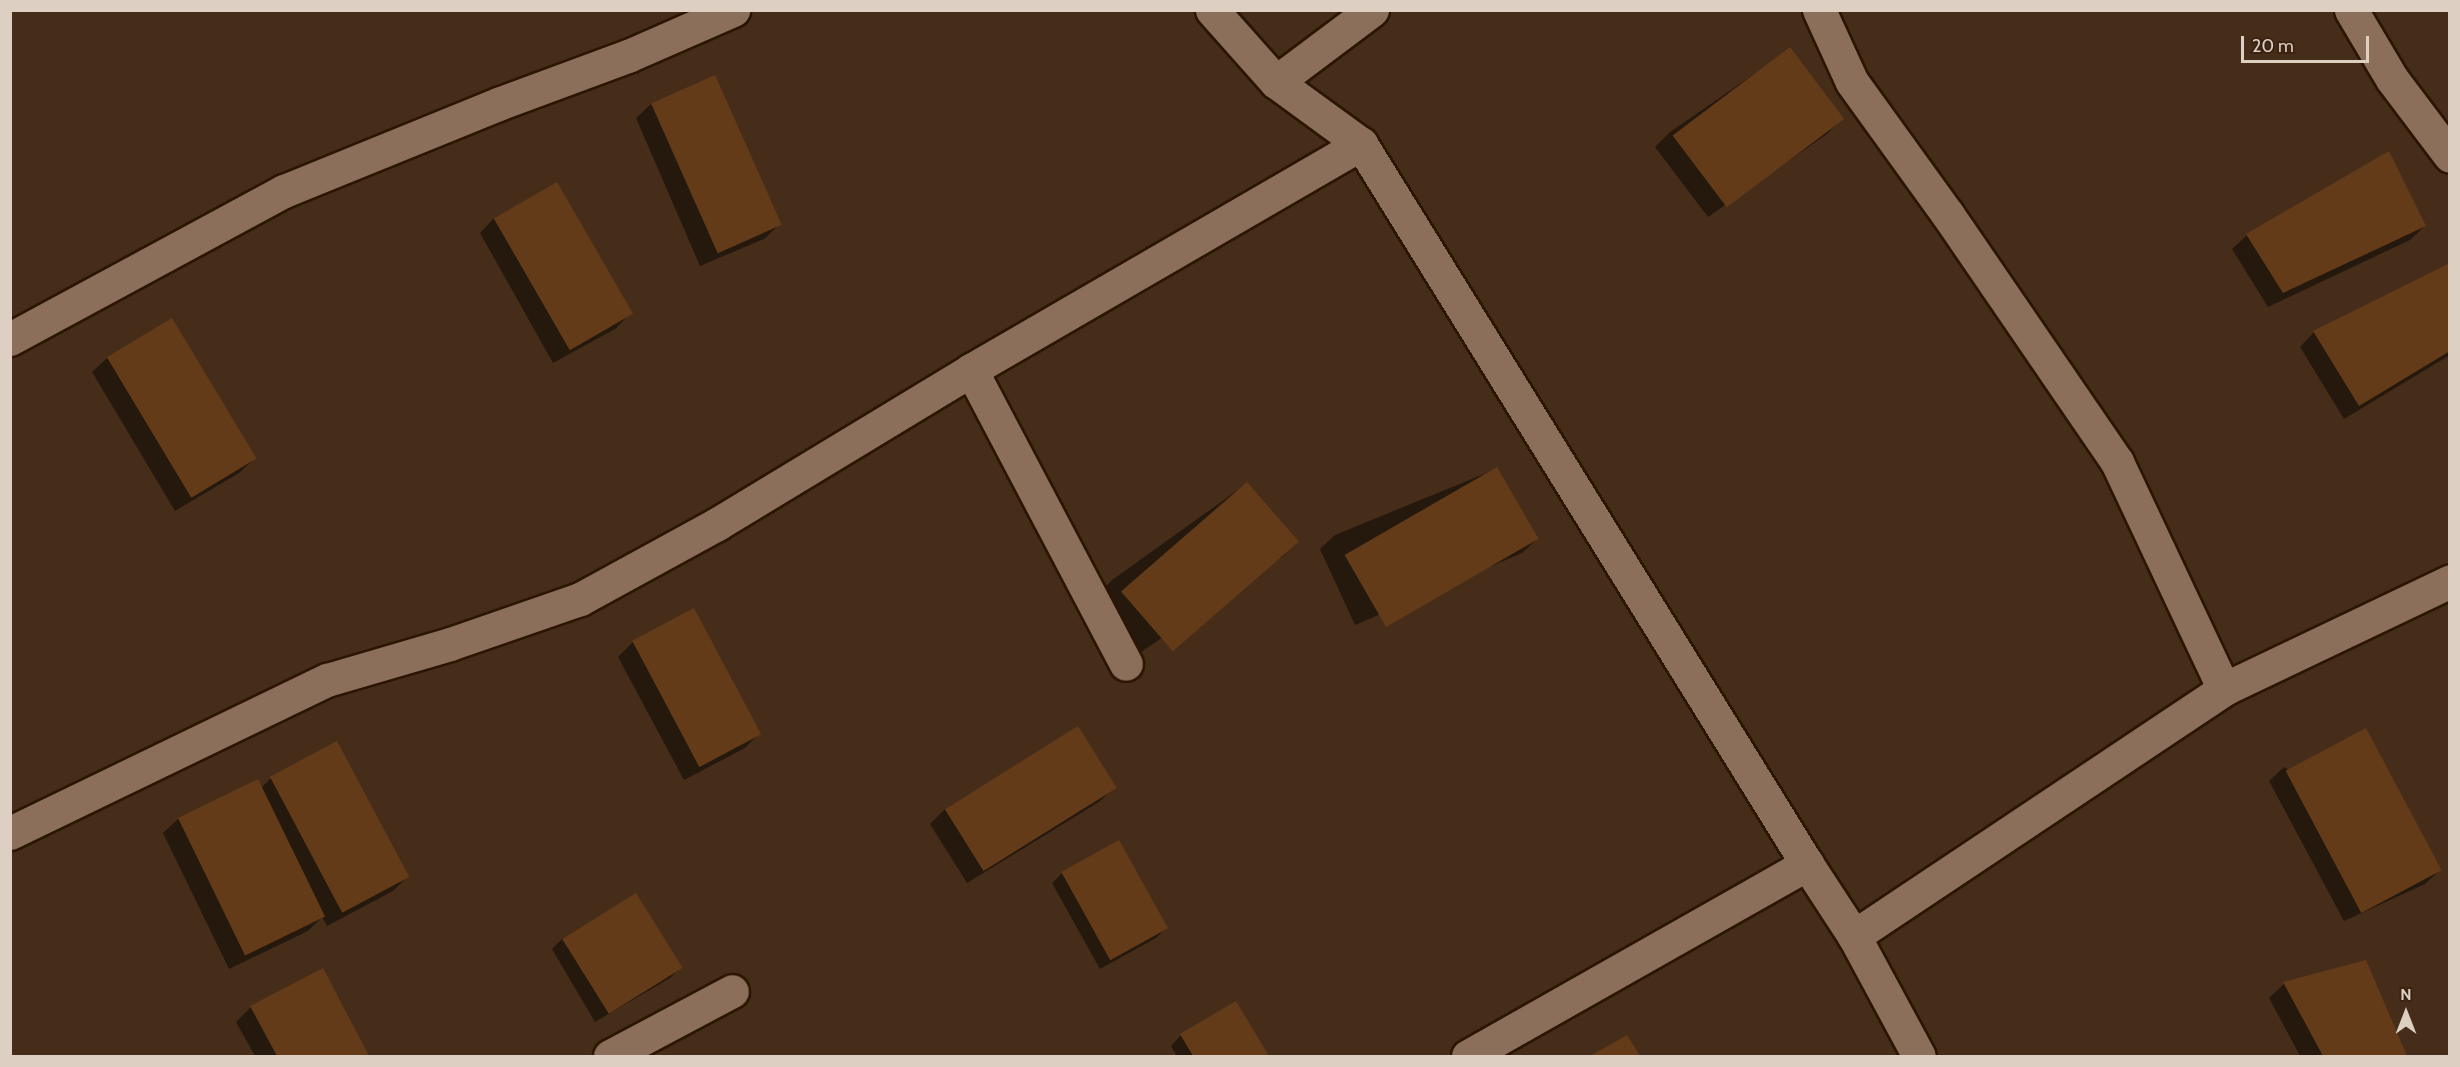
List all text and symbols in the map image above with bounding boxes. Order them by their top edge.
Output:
scale bar [2244,24,2372,62]
text: 20 m [2252,35,2294,57]
north arrow [2376,983,2436,1043]
text: N [2400,985,2412,1004]

